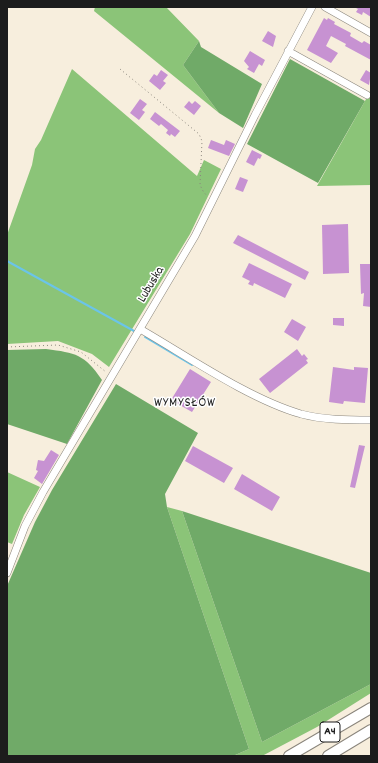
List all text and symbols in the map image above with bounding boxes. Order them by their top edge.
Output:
street label: Lubuska [135,264,169,306]
district label: WYMYSŁÓW [154,396,216,412]
road number: A4 [320,722,340,742]

